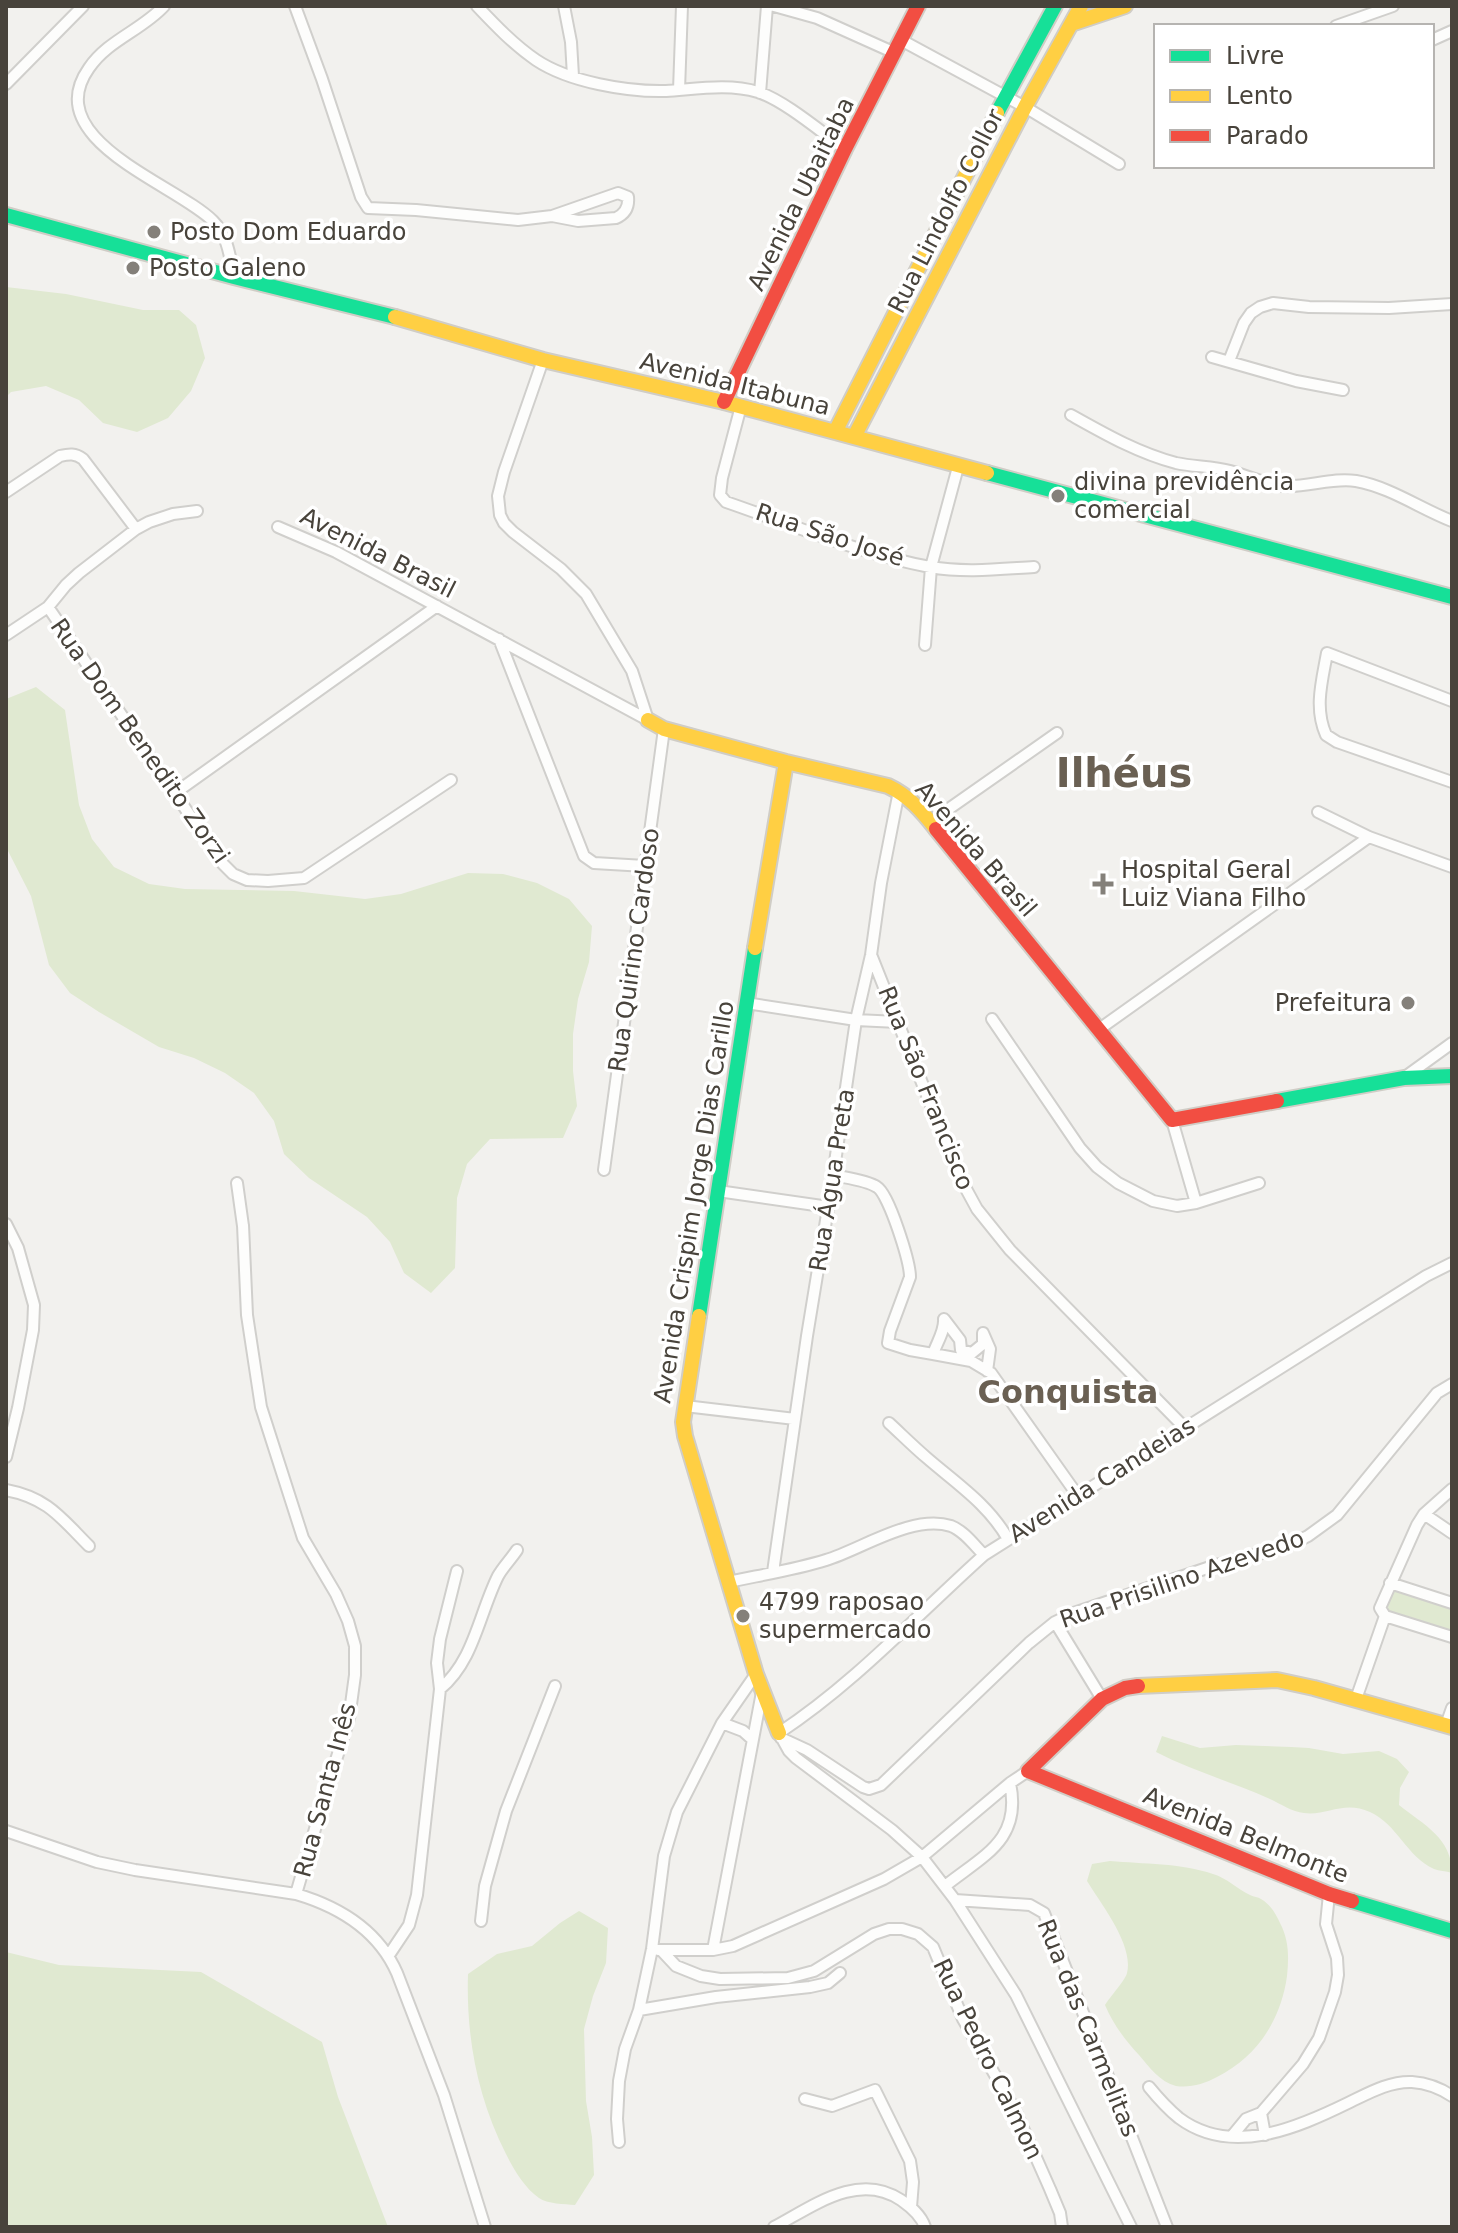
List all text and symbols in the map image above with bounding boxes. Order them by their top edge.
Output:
legend [1154,24,1434,168]
text: Livre [1226,42,1284,70]
text: Lento [1226,82,1293,110]
street label: Avenida Ubaitaba [742,93,860,295]
street label: Rua Lindolfo Collor [882,104,1010,318]
text: Parado [1226,122,1309,150]
place label: Posto Dom Eduardo [170,218,406,246]
marker: Posto Dom Eduardo [145,223,163,241]
place label: Posto Galeno [149,254,306,282]
marker: Posto Galeno [124,259,142,277]
street label: Avenida Itabuna [637,347,833,421]
place label: divina previdência comercial [1074,468,1294,524]
marker: divina previdência comercial [1049,487,1067,505]
street label: Rua São José [752,498,908,572]
street label: Avenida Brasil [296,502,460,604]
street label: Rua Dom Benedito Zorzi [45,613,235,869]
district label: Ilhéus [1056,750,1192,796]
street label: Avenida Brasil [910,776,1042,922]
street label: Rua Quirino Cardoso [603,826,665,1074]
place label: Hospital Geral Luiz Viana Filho [1121,856,1306,912]
marker: Hospital Geral Luiz Viana Filho [1092,873,1114,895]
street label: Rua São Francisco [872,982,980,1194]
place label: Prefeitura [1275,989,1392,1017]
marker: Prefeitura [1399,994,1417,1012]
street label: Avenida Crispim Jorge Dias Carillo [648,999,740,1405]
street label: Rua Água Preta [803,1086,860,1273]
district label: Conquista [978,1373,1158,1411]
street label: Avenida Candeias [1004,1411,1200,1549]
street label: Rua Prisilino Azevedo [1056,1524,1308,1634]
place label: 4799 raposao supermercado [759,1588,931,1644]
marker: 4799 raposao supermercado [734,1607,752,1625]
street label: Rua Santa Inês [288,1700,362,1880]
street label: Avenida Belmonte [1139,1781,1353,1889]
street label: Rua das Carmelitas [1032,1915,1144,2141]
street label: Rua Pedro Calmon [927,1954,1049,2164]

